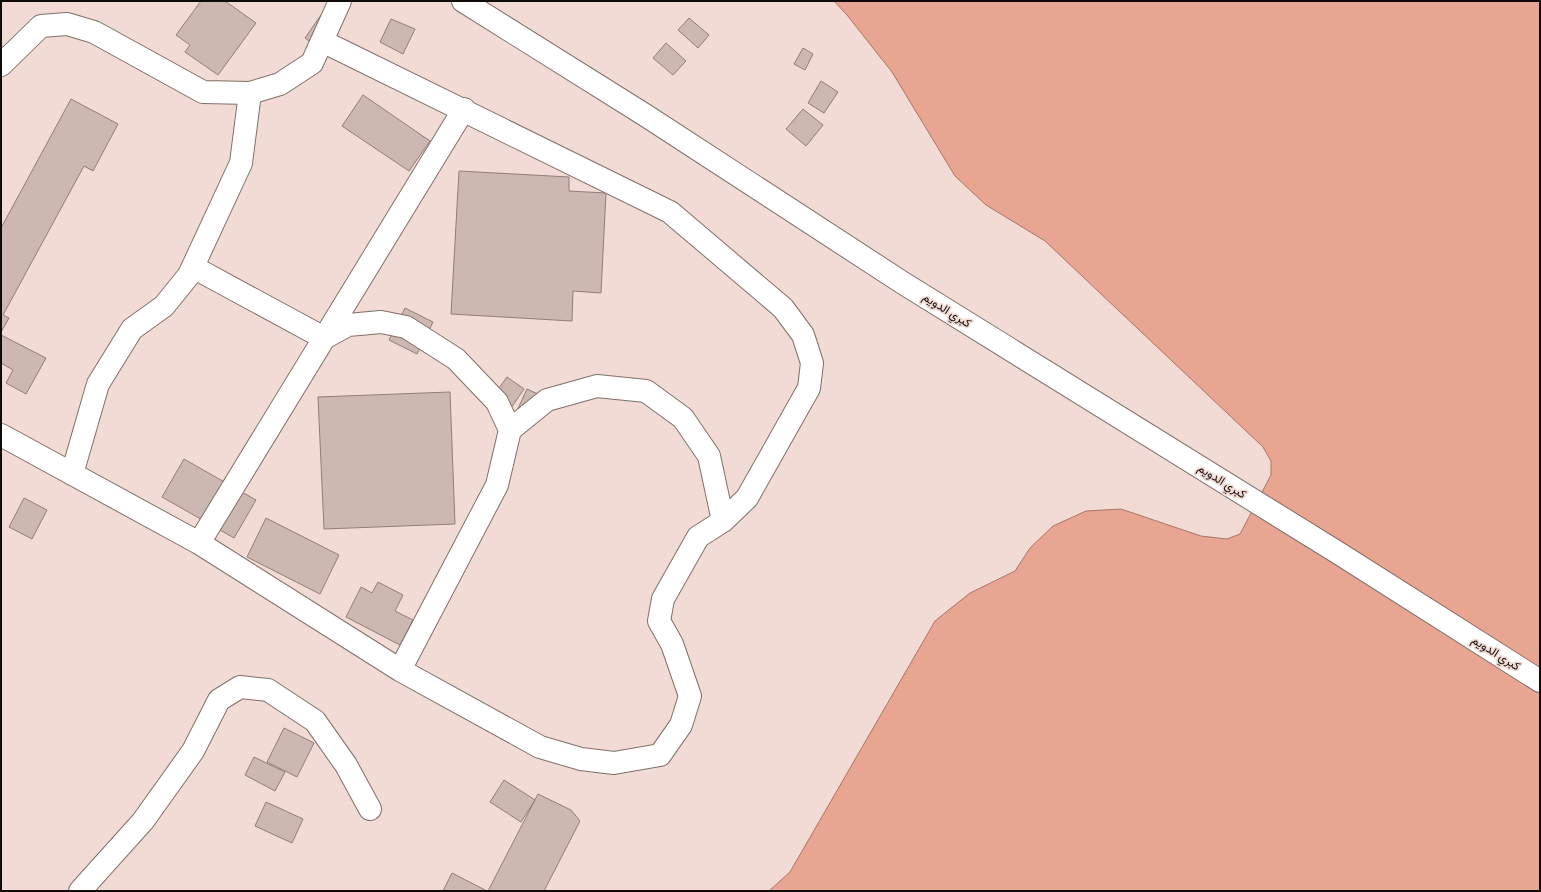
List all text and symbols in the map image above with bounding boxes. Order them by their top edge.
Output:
street label: كبري الدويم [919,290,974,333]
street label: كبري الدويم [1194,461,1249,504]
street label: كبري الدويم [1468,633,1523,676]

